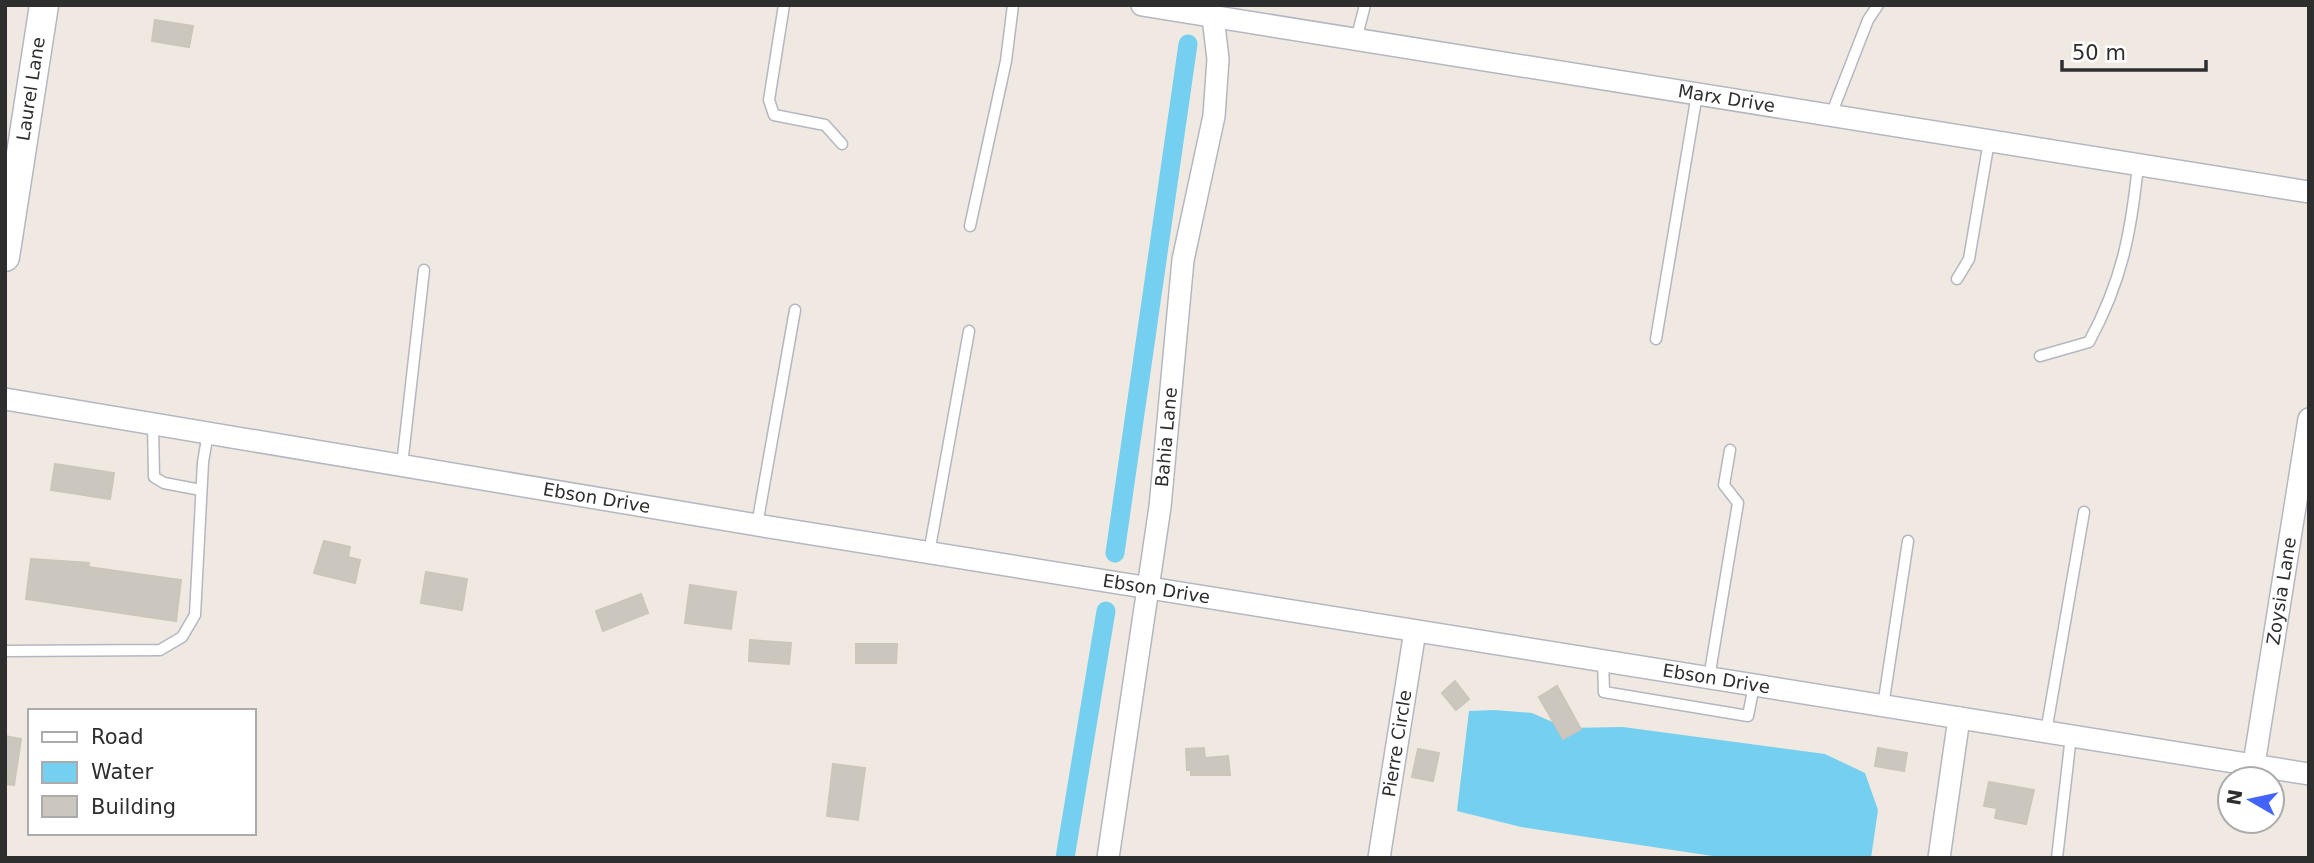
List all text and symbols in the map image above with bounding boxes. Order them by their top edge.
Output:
scale bar [2062,28,2206,72]
street label: Laurel Lane [12,35,49,142]
text: 50 m [2072,41,2126,65]
street label: Marx Drive [1677,80,1777,116]
street label: Bahia Lane [1151,386,1181,488]
street label: Ebson Drive [542,478,652,517]
street label: Zoysia Lane [2262,536,2300,646]
street label: Ebson Drive [1101,570,1212,608]
street label: Ebson Drive [1661,659,1772,697]
street label: Pierre Circle [1378,688,1416,798]
legend [28,709,256,835]
text: Road [91,725,144,749]
text: Water [91,760,153,784]
north arrow [2216,765,2286,835]
text: N [2222,788,2246,807]
text: Building [91,795,176,819]

